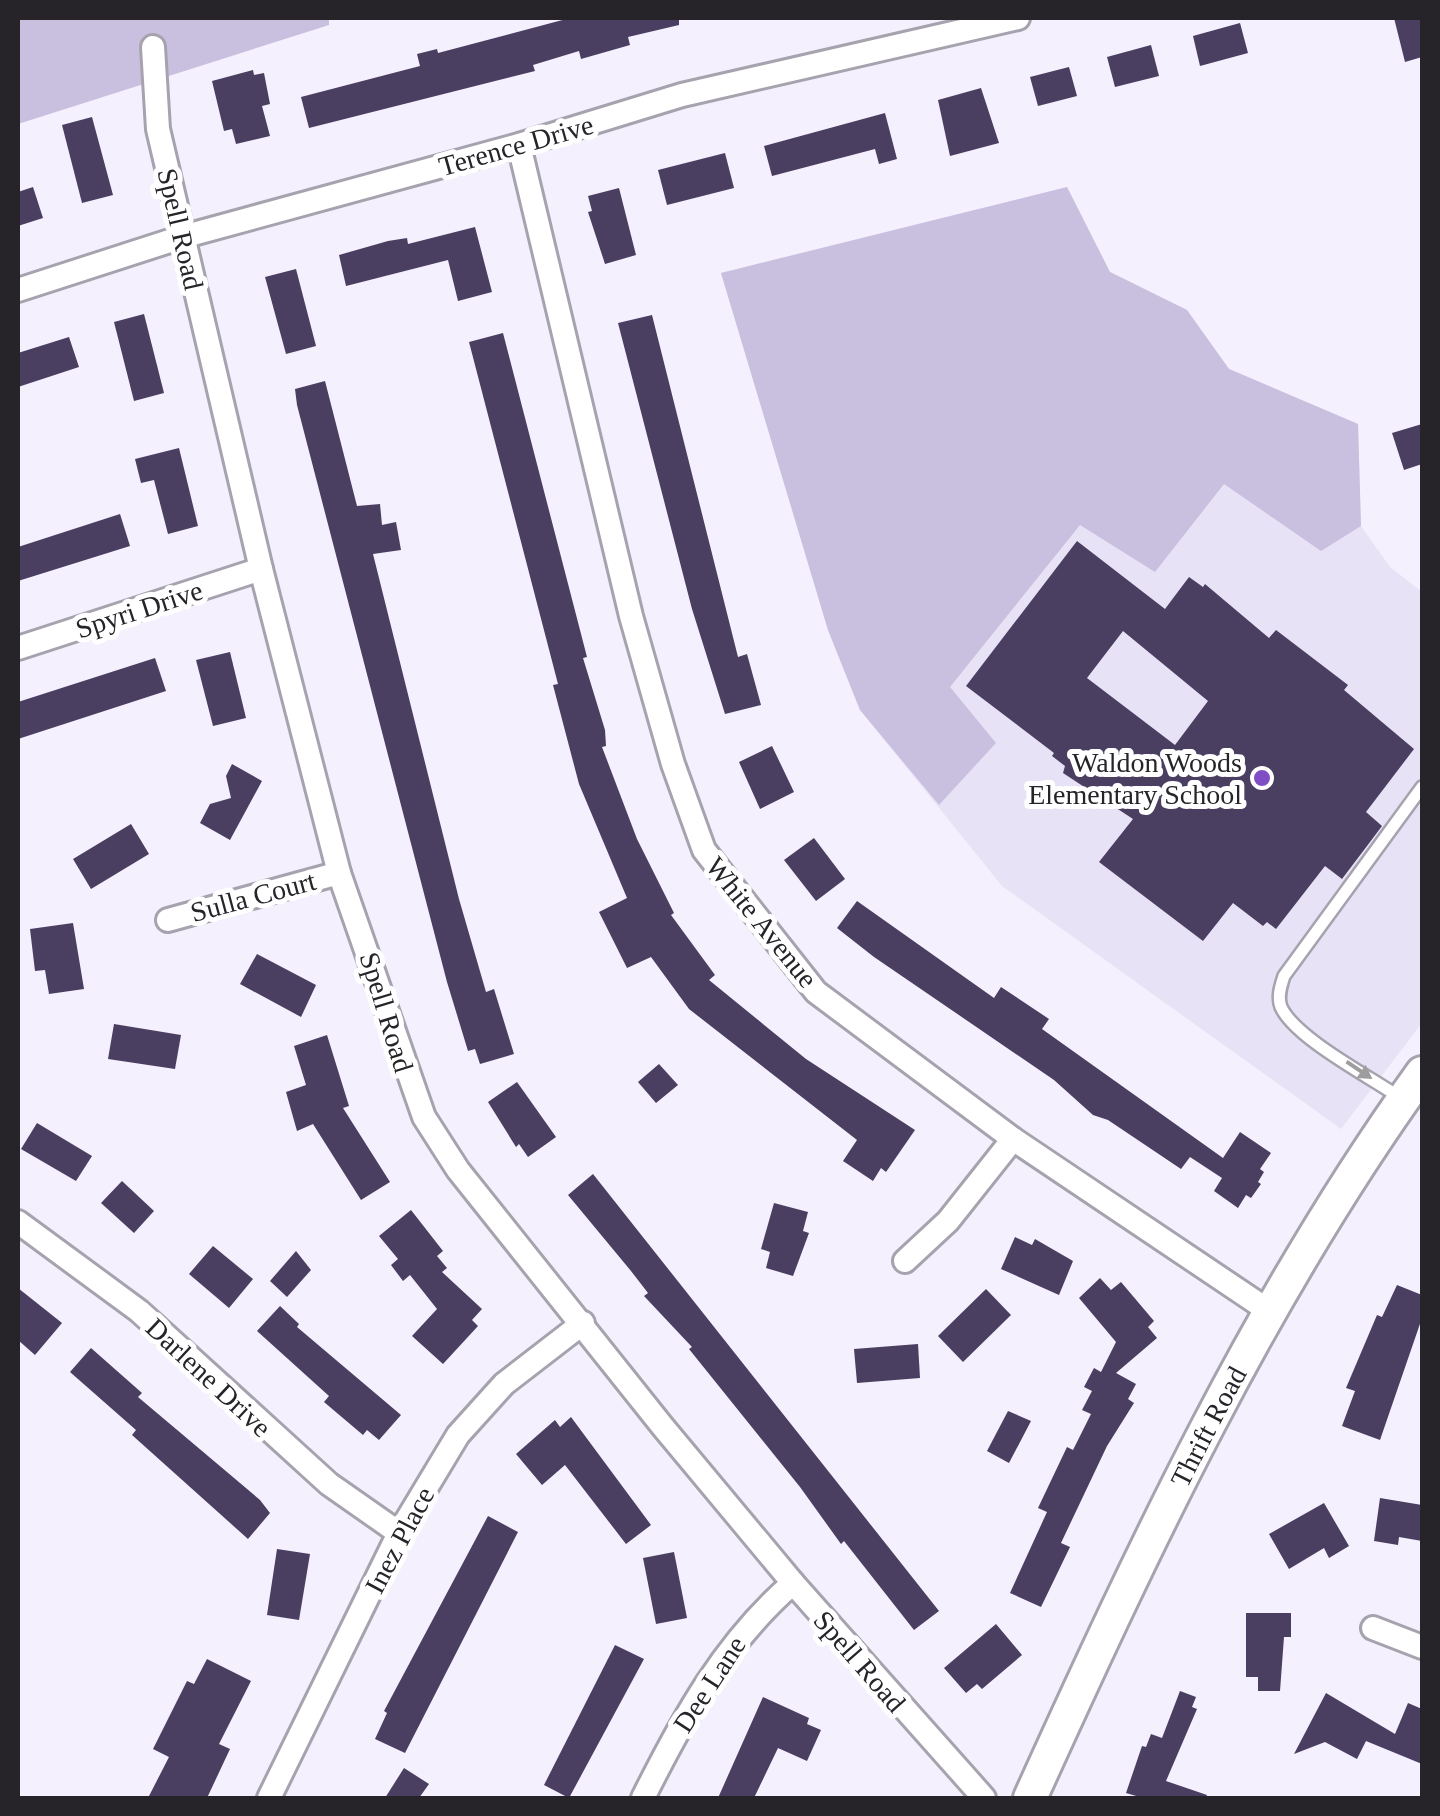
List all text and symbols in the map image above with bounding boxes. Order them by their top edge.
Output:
street label: Terence Drive [435,109,597,182]
street label: Spell Road [152,165,210,293]
street label: Spyri Drive [72,574,206,645]
place label: Waldon Woods Elementary School [1028,747,1242,810]
marker: Waldon Woods Elementary School [1251,767,1273,789]
street label: White Avenue [700,851,824,994]
street label: Sulla Court [187,865,319,928]
street label: Spell Road [354,948,419,1076]
one-way arrow [1346,1060,1373,1079]
street label: Darlene Drive [140,1312,278,1443]
street label: Thrift Road [1164,1361,1253,1492]
street label: Inez Place [359,1482,440,1599]
street label: Spell Road [807,1604,912,1718]
street label: Dee Lane [667,1631,752,1738]

